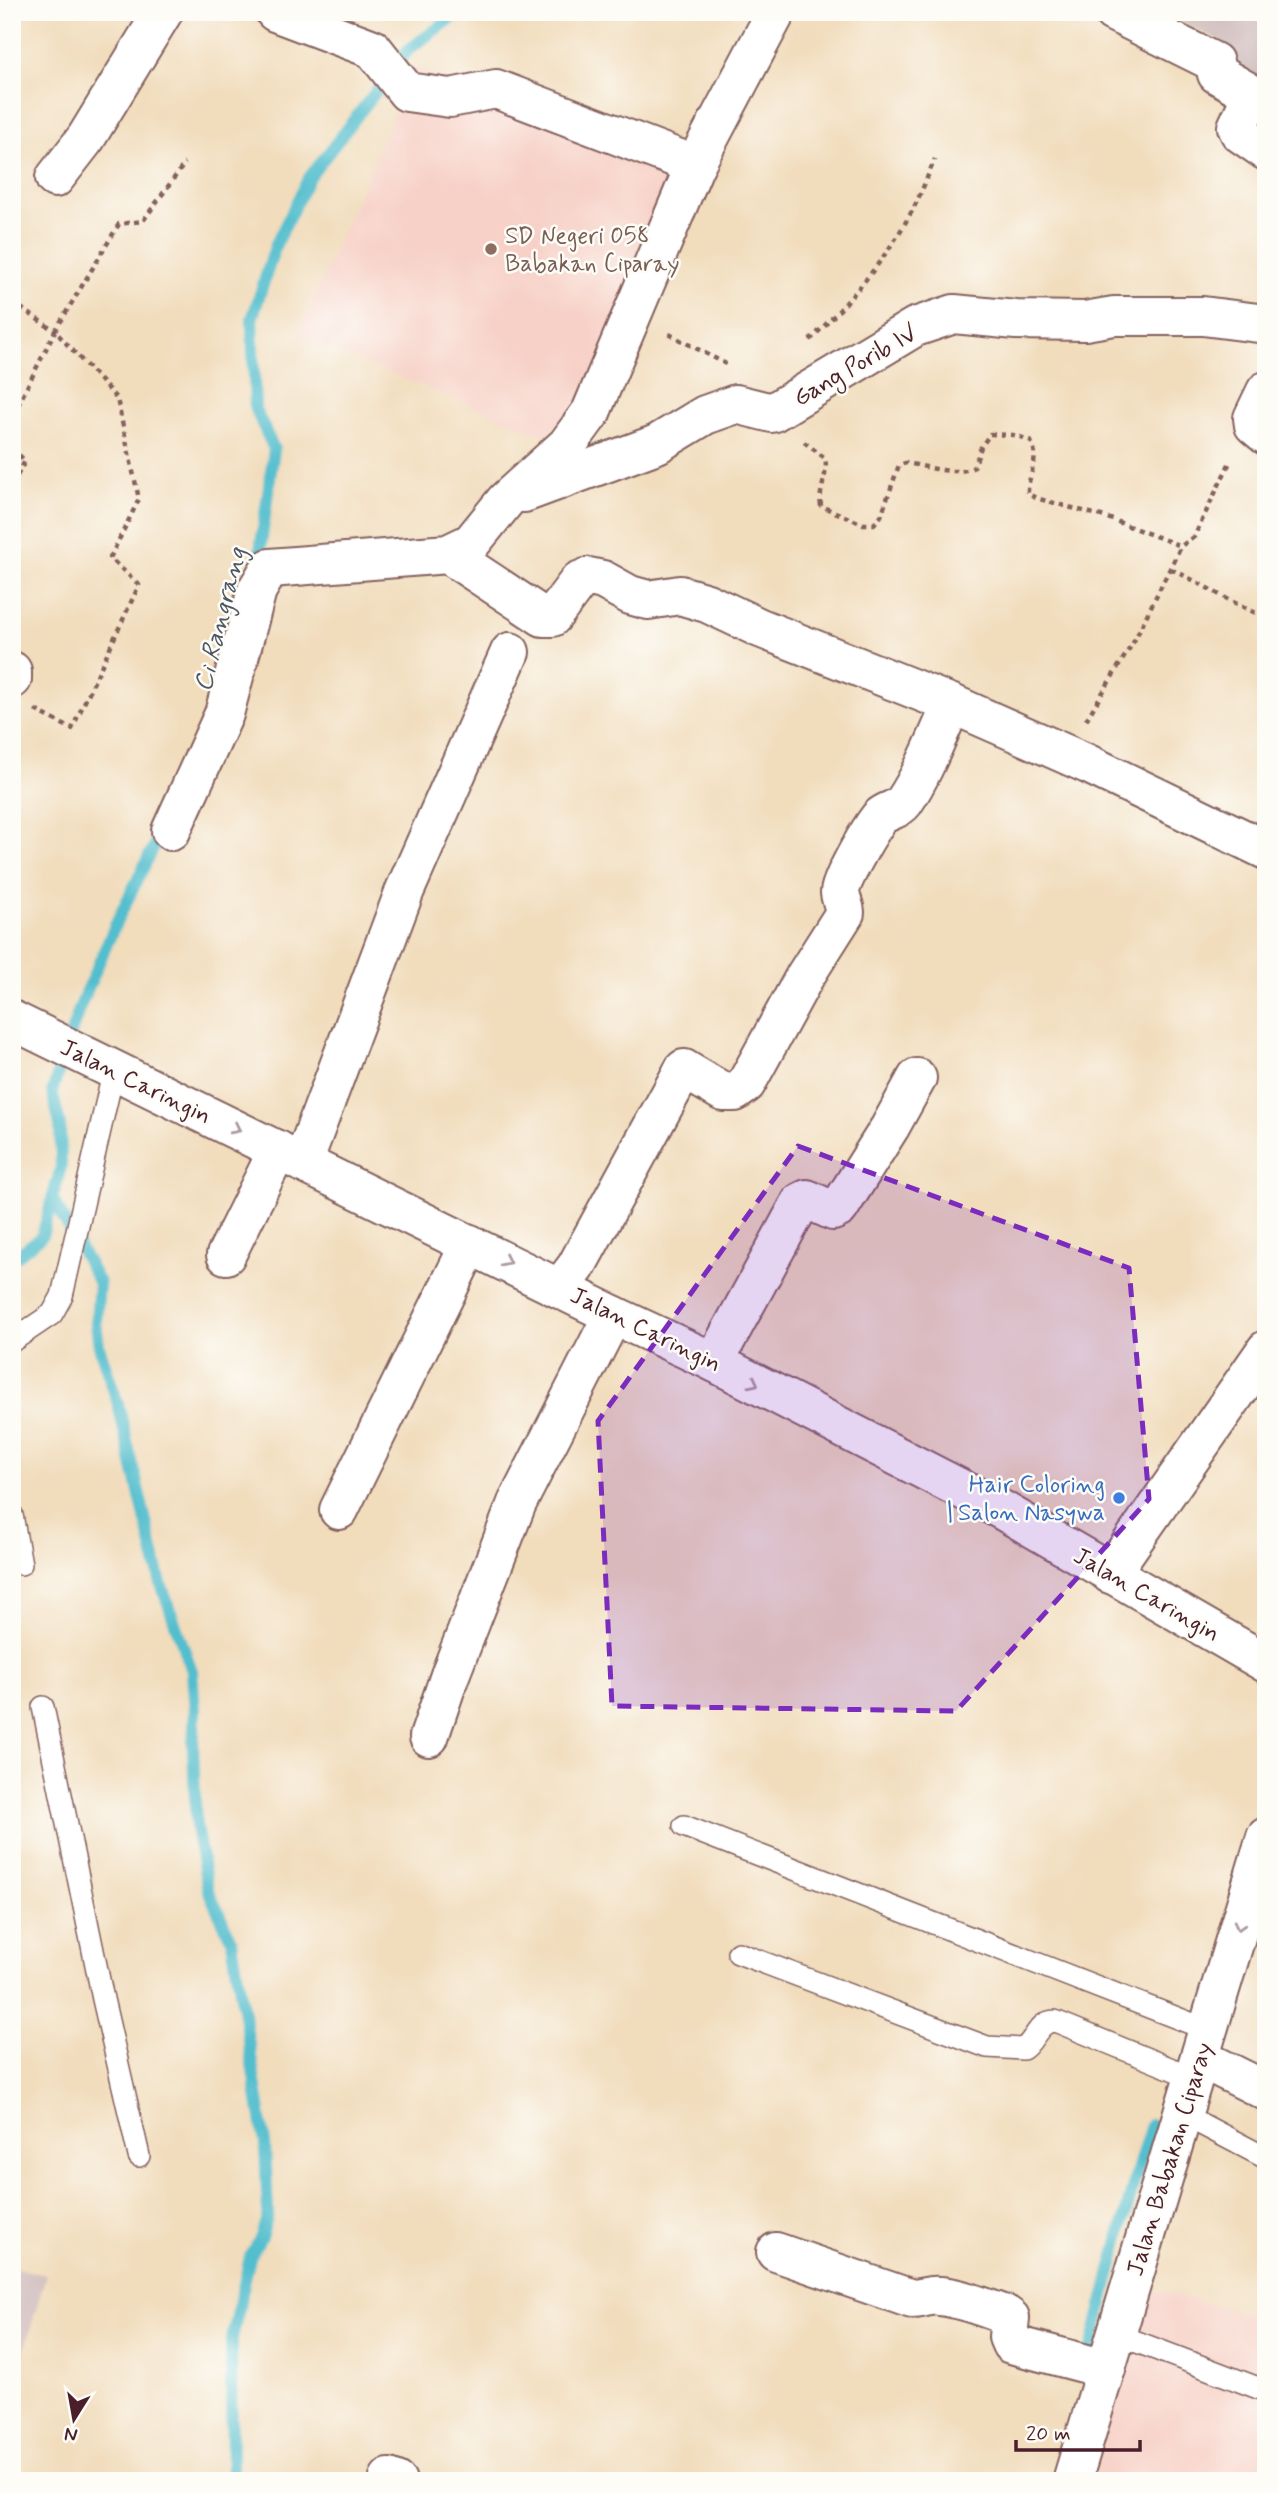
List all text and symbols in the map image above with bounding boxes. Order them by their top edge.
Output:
place label: SD Negeri 058 Babakan Ciparay [505,221,679,280]
marker: SD Negeri 058 Babakan Ciparay [483,241,499,257]
street label: Gang Porib IV [788,318,924,416]
water label: Ci Rangrang [187,543,255,695]
street label: Jalan Caringin [55,1032,216,1132]
one-way arrow [229,1121,241,1135]
one-way arrow [499,1253,511,1267]
street label: Jalan Caringin [565,1280,726,1380]
one-way arrow [747,1374,759,1388]
place label: Hair Coloring | Salon Nasywa [948,1470,1105,1529]
marker: Hair Coloring | Salon Nasywa [1111,1490,1127,1506]
street label: Jalan Caringin [1067,1541,1225,1650]
one-way arrow [1233,1920,1248,1932]
street label: Jalan Babakan Ciparay [1120,2039,1221,2280]
north arrow [38,2384,108,2454]
scale bar [1016,2409,1140,2453]
text: 20 m [1026,2420,1071,2448]
text: N [62,2421,80,2448]

